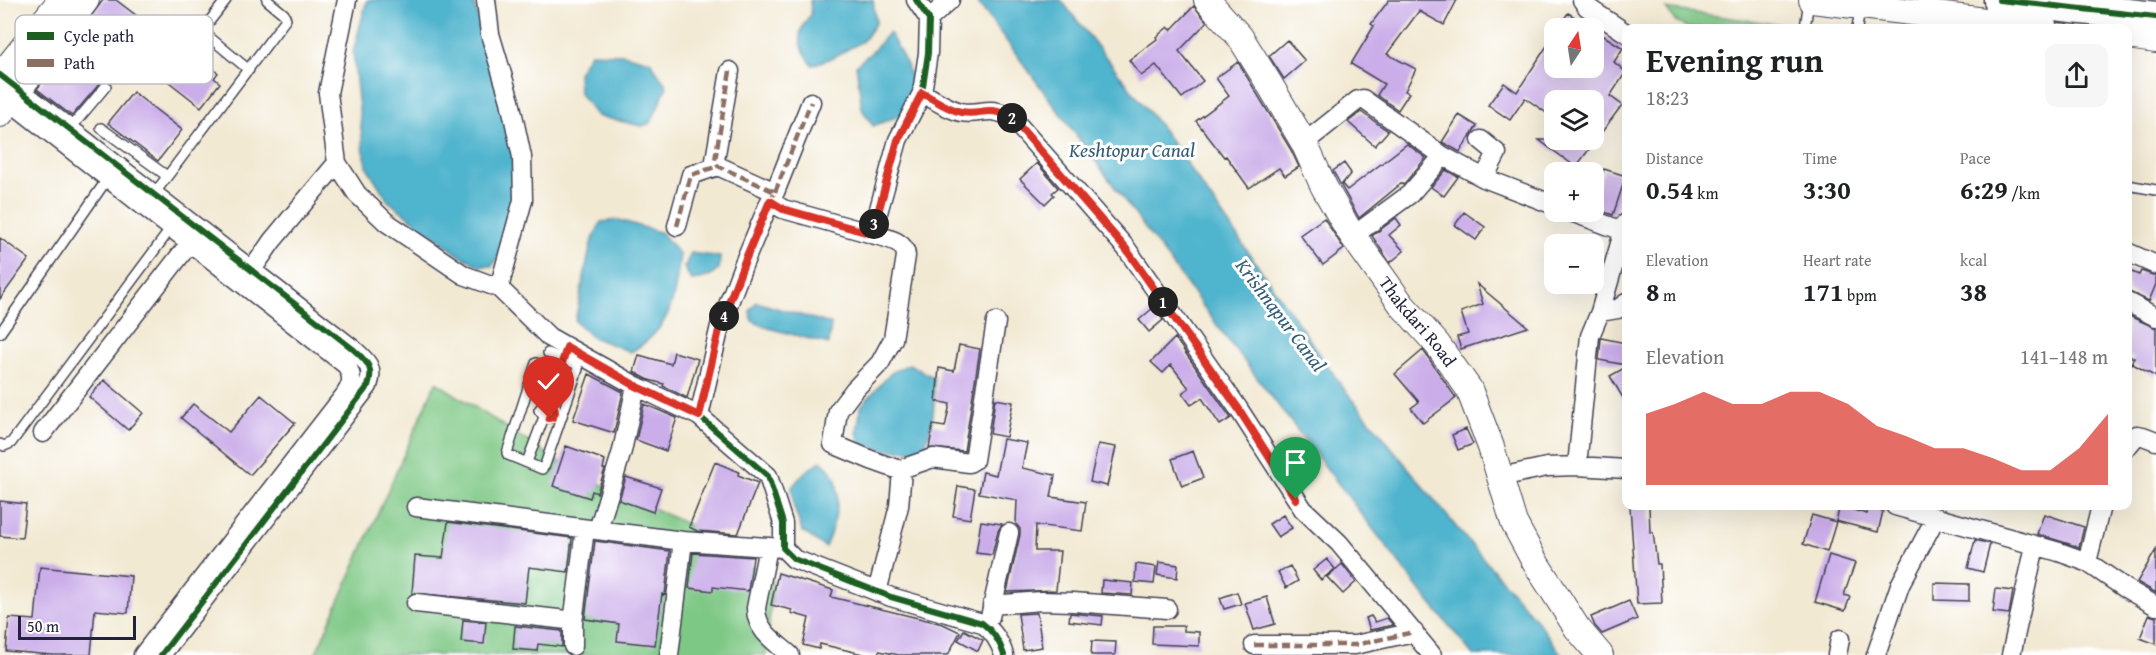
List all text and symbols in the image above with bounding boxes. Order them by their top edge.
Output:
legend [15,15,213,84]
north arrow [1544,18,1604,78]
map controls [1544,18,1604,294]
text: Cycle path [64,24,134,48]
text: Evening run [1646,36,1823,84]
button: share [2045,44,2108,107]
text: Path [64,51,95,75]
text: 18:23 [1646,83,1689,112]
button: layers [1544,90,1604,150]
pin: 2 [997,103,1027,133]
text: 2 [1008,106,1016,130]
water label: Keshtopur Canal [1068,135,1195,164]
text: Distance [1646,146,1703,170]
text: Time [1803,146,1837,170]
text: Pace [1960,146,1991,170]
button: + [1544,162,1604,222]
text: 0.54 [1646,170,1694,209]
text: 3:30 [1803,170,1851,209]
text: 6:29 [1960,170,2008,209]
text: km [1694,181,1718,205]
text: /km [2008,181,2040,205]
pin: 3 [859,209,889,239]
text: 3 [870,212,878,236]
button: − [1544,234,1604,294]
text: Elevation [1646,248,1709,272]
text: Heart rate [1803,248,1872,272]
text: kcal [1960,248,1987,272]
water label: Krishnapur Canal [1229,251,1334,377]
street label: Thakdari Road [1373,270,1463,372]
text: 8 [1646,272,1659,311]
text: 171 [1803,272,1843,311]
text: 38 [1960,272,1987,311]
text: m [1659,283,1676,307]
text: bpm [1843,283,1877,307]
pin: 1 [1148,287,1178,317]
text: 1 [1159,290,1167,314]
pin: 4 [709,301,739,331]
text: 4 [720,304,728,328]
text: Elevation [1646,342,1724,371]
text: 141–148 m [2020,342,2108,371]
pin [523,356,574,418]
icon: check [532,365,565,398]
pin [1270,437,1321,499]
icon: arrive [1279,446,1312,479]
scale bar [18,613,136,640]
text: 50 m [27,614,59,638]

